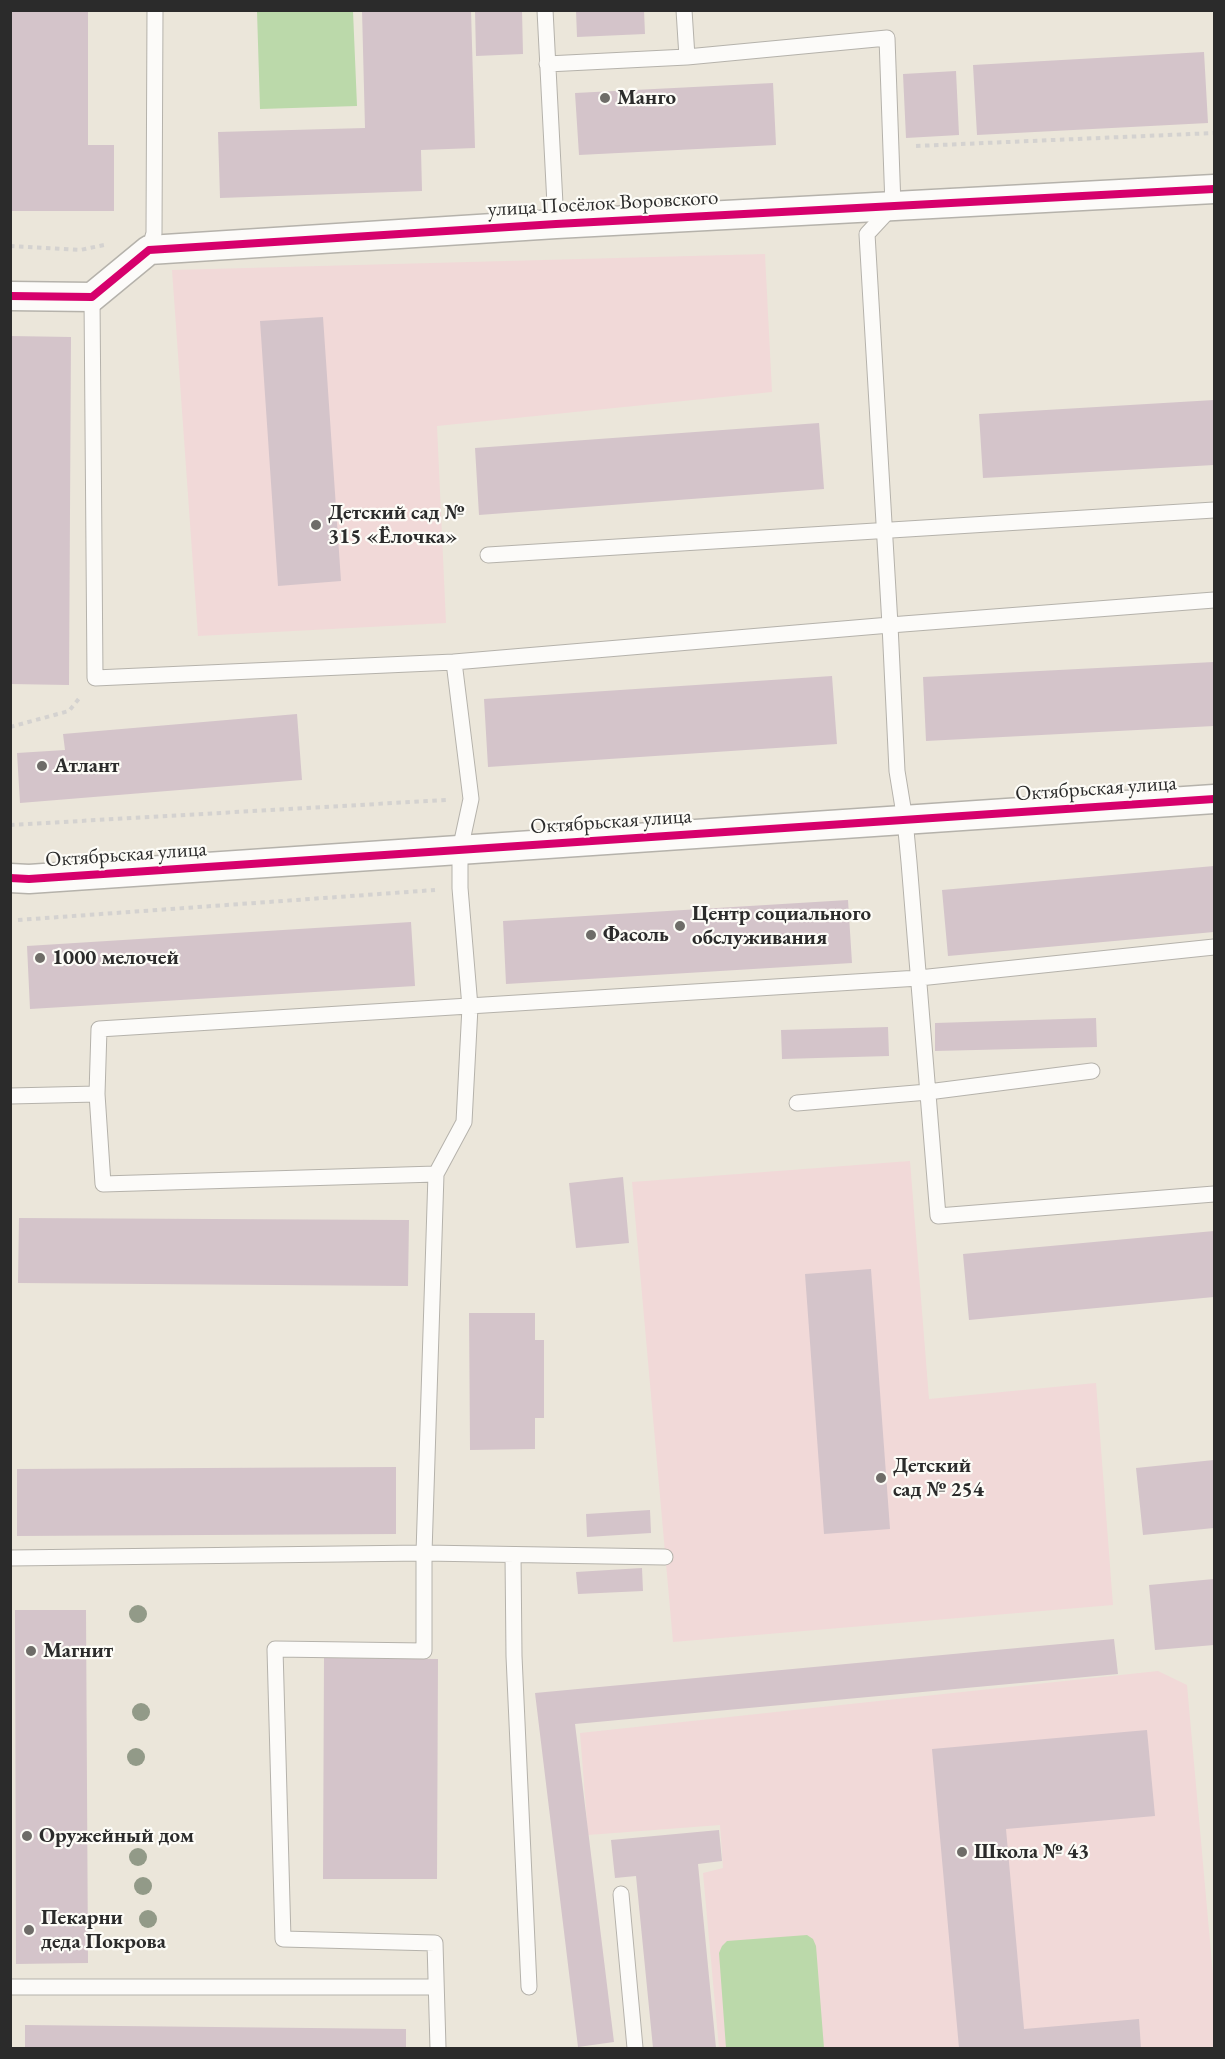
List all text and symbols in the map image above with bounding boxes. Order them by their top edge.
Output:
place label: Манго [617,85,676,111]
marker: Манго [598,91,612,105]
street label: улица Посёлок Воровского [487,185,719,223]
place label: Детский сад № 315 «Ёлочка» [328,500,464,550]
marker: Детский сад № 315 «Ёлочка» [309,518,323,532]
place label: Атлант [54,753,120,779]
marker: Атлант [35,759,49,773]
street label: Октябрьская улица [1014,771,1178,807]
street label: Октябрьская улица [529,804,693,840]
street label: Октябрьская улица [44,837,208,873]
place label: Центр социального обслуживания [692,901,871,951]
marker: Центр социального обслуживания [673,919,687,933]
place label: Фасоль [603,922,669,948]
marker: Фасоль [584,928,598,942]
place label: 1000 мелочей [52,945,179,971]
marker: 1000 мелочей [33,951,47,965]
place label: Детский сад № 254 [893,1453,984,1503]
marker: Детский сад № 254 [874,1471,888,1485]
place label: Магнит [43,1638,113,1664]
marker: Магнит [24,1644,38,1658]
place label: Оружейный дом [39,1823,194,1849]
marker: Оружейный дом [20,1829,34,1843]
place label: Школа № 43 [974,1839,1089,1865]
marker: Школа № 43 [955,1845,969,1859]
place label: Пекарни деда Покрова [41,1905,166,1955]
marker: Пекарни деда Покрова [22,1923,36,1937]

